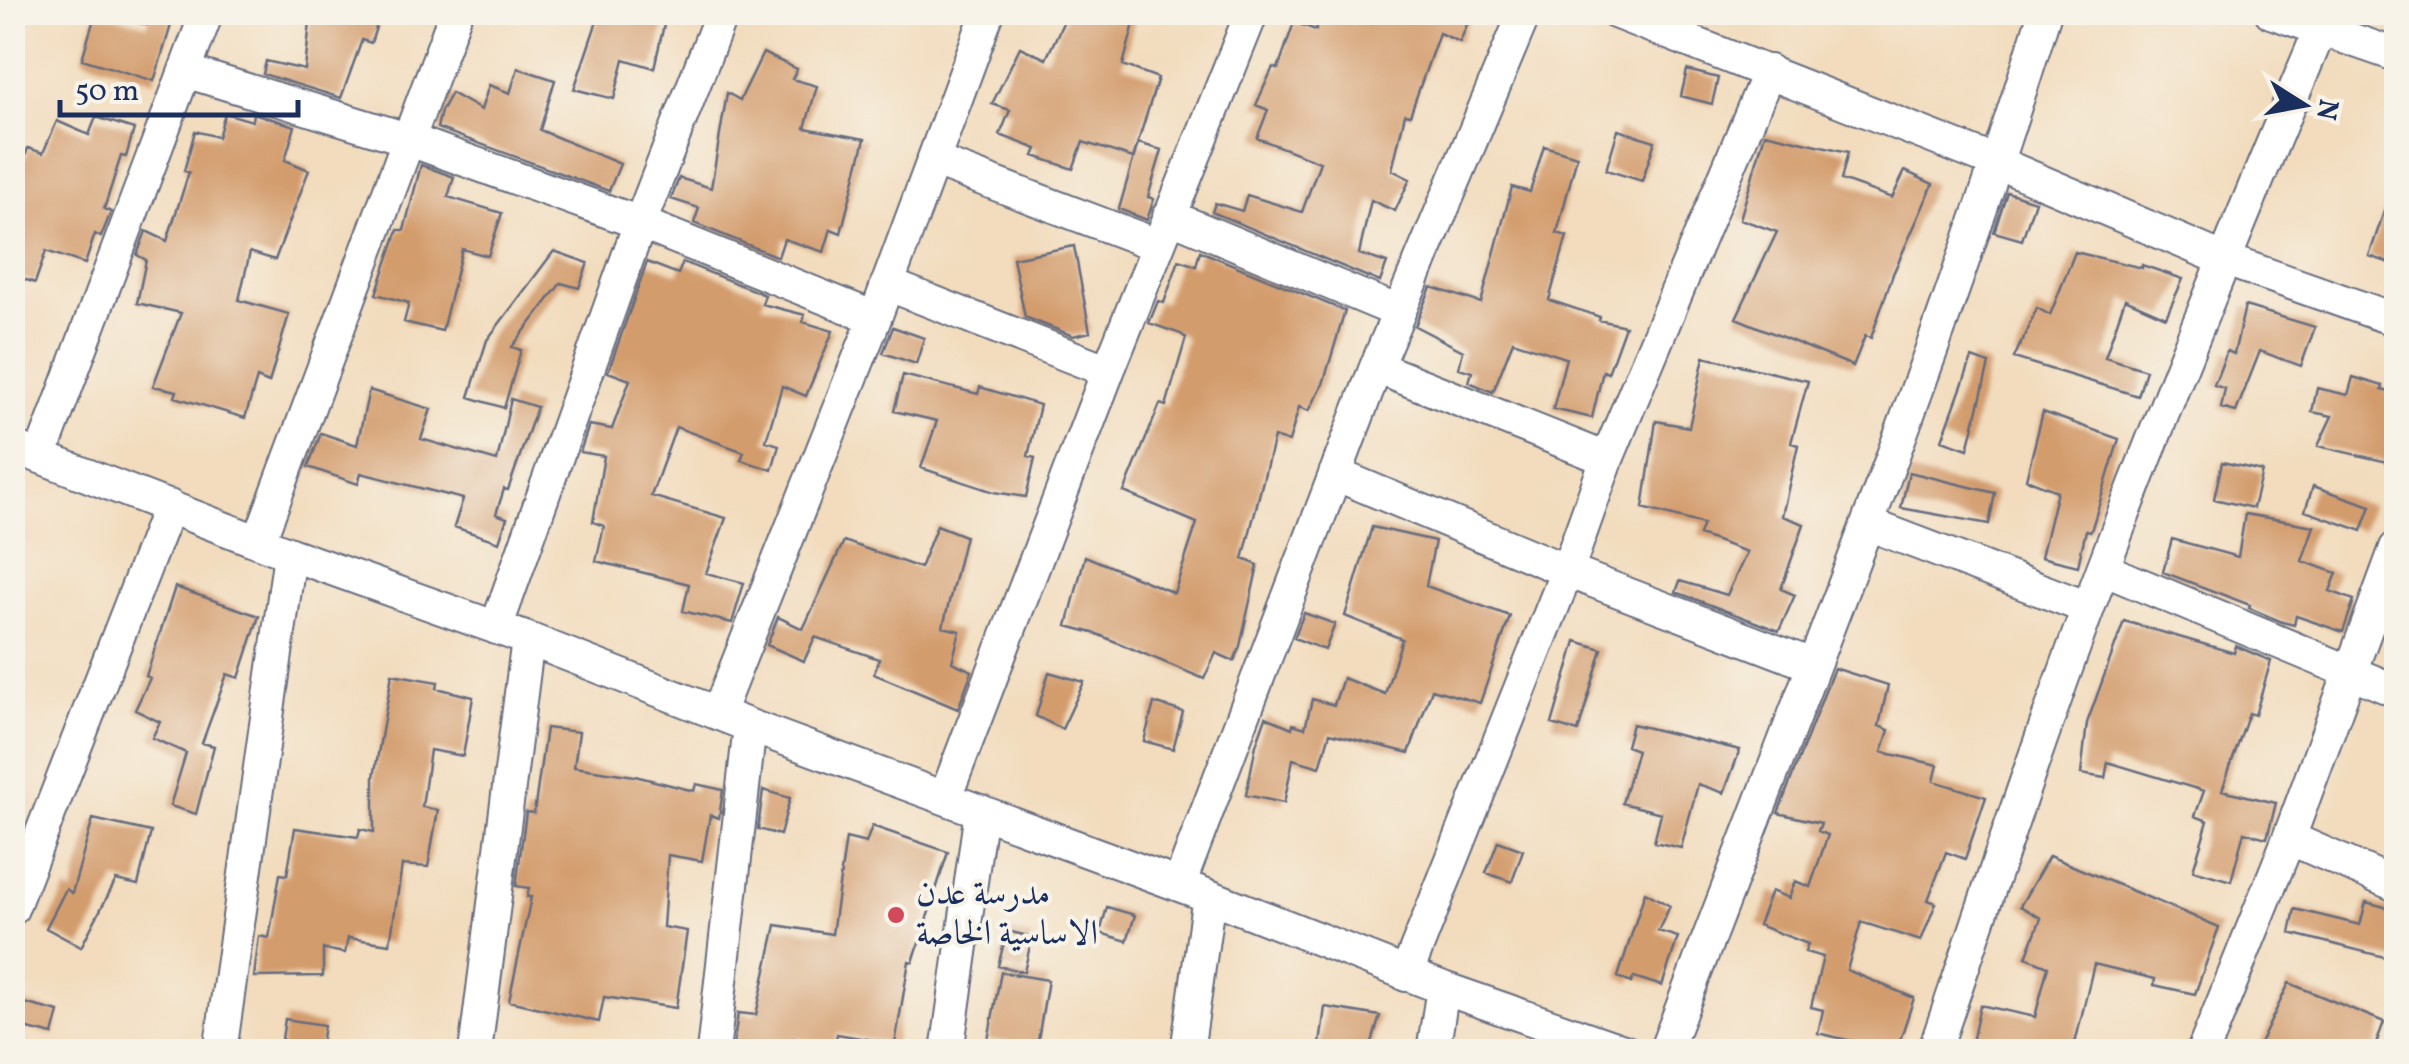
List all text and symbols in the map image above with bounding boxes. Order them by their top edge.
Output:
scale bar [60,55,298,117]
north arrow [2254,55,2354,155]
text: 50 m [75,71,139,113]
text: N [2305,96,2347,123]
place label: مدرسة عدن الاساسية الخاصة [916,871,1098,959]
marker: مدرسة عدن الاساسية الخاصة [885,904,907,926]

